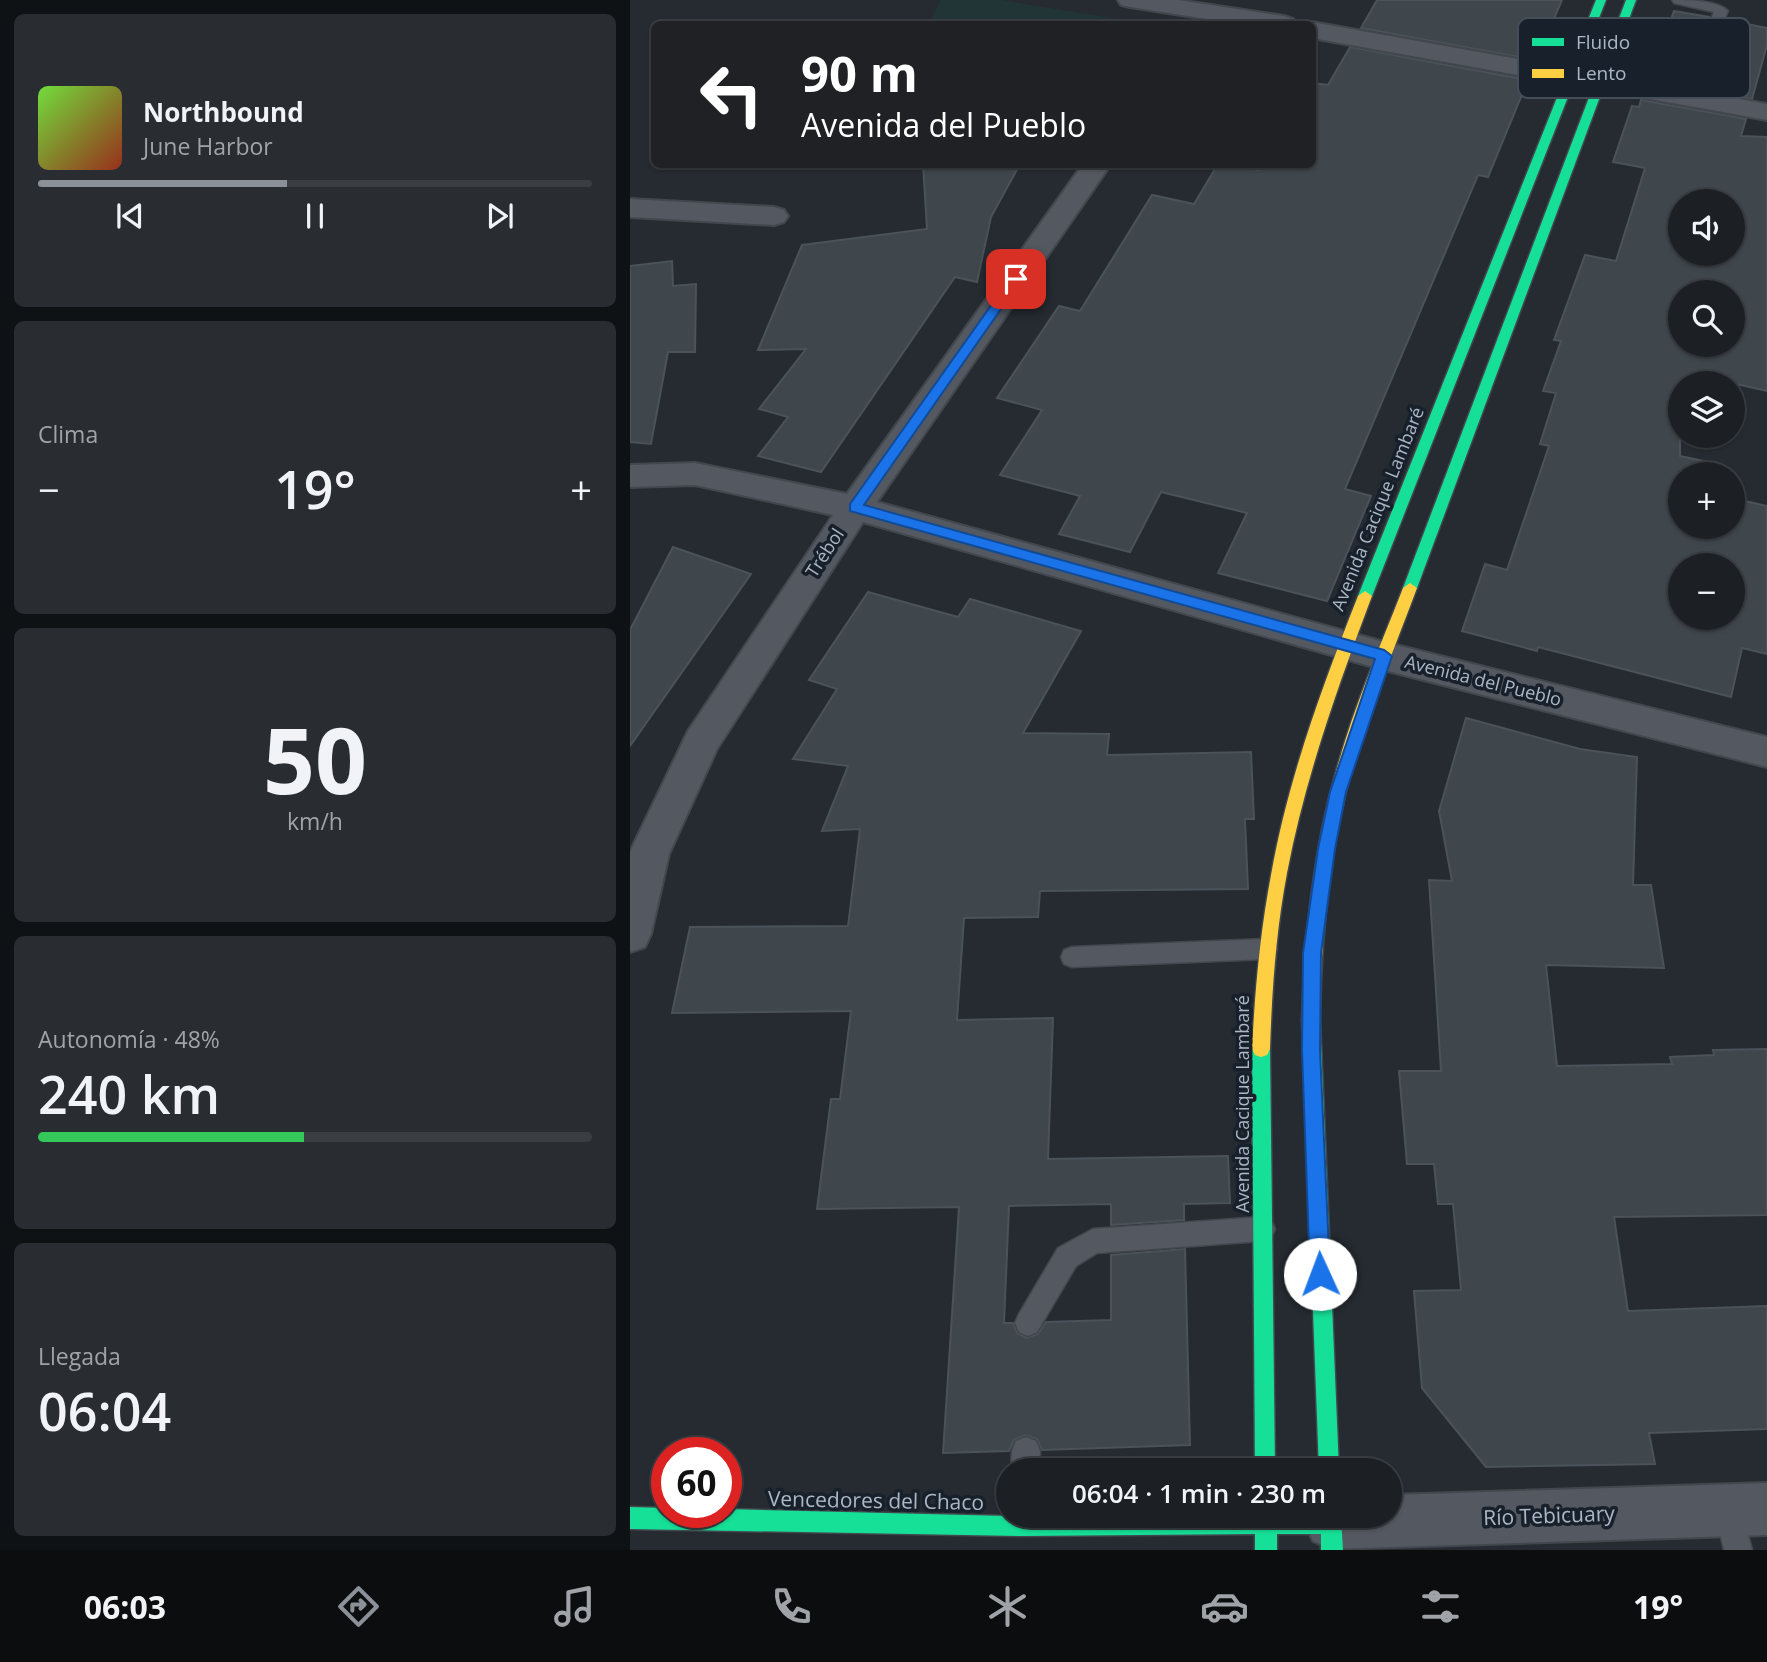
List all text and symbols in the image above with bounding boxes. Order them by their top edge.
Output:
legend [1518,18,1750,98]
text: Fluido [1576,29,1630,55]
text: 90 m [801,40,918,106]
icon: left [686,49,777,140]
text: Lento [1576,60,1626,86]
text: Northbound [143,94,304,130]
text: Avenida del Pueblo [801,103,1086,146]
text: June Harbor [143,130,273,162]
map controls [1668,189,1745,630]
button: sound [1668,189,1745,266]
icon: previous [111,197,149,235]
icon: pause [296,197,334,235]
icon: next [481,197,519,235]
pin [986,249,1046,309]
icon: arrive [997,260,1035,298]
button: search [1668,280,1745,357]
button: layers [1668,371,1745,448]
street label: Avenida Cacique Lambaré [1325,403,1429,614]
text: Clima [38,418,98,450]
text: 19° [274,453,356,524]
button: + [1668,462,1745,539]
text: − [38,463,60,515]
text: + [570,463,592,515]
street label: Trébol [799,523,849,582]
button: − [1668,553,1745,630]
street label: Avenida del Pueblo [1402,649,1564,711]
text: 50 [263,697,367,821]
text: km/h [287,805,343,837]
street label: Avenida Cacique Lambaré [1230,995,1254,1213]
text: Autonomía · 48% [38,1023,220,1055]
text: 240 km [38,1058,220,1129]
position arrow [1283,1237,1357,1311]
text: Llegada [38,1340,121,1372]
text: 06:04 [38,1375,171,1446]
speed limit sign: 60 [651,1437,742,1528]
text: 06:04 · 1 min · 230 m [1072,1475,1326,1511]
street label: Vencedores del Chaco [768,1484,984,1516]
street label: Río Tebicuary [1483,1499,1616,1531]
icon: directions [334,1582,383,1631]
icon: music [550,1582,599,1631]
icon: phone [767,1582,816,1631]
icon: climate [983,1582,1032,1631]
icon: car [1200,1582,1249,1631]
icon: filters [1416,1582,1465,1631]
text: 06:03 [84,1585,166,1628]
text: 19° [1633,1585,1683,1628]

